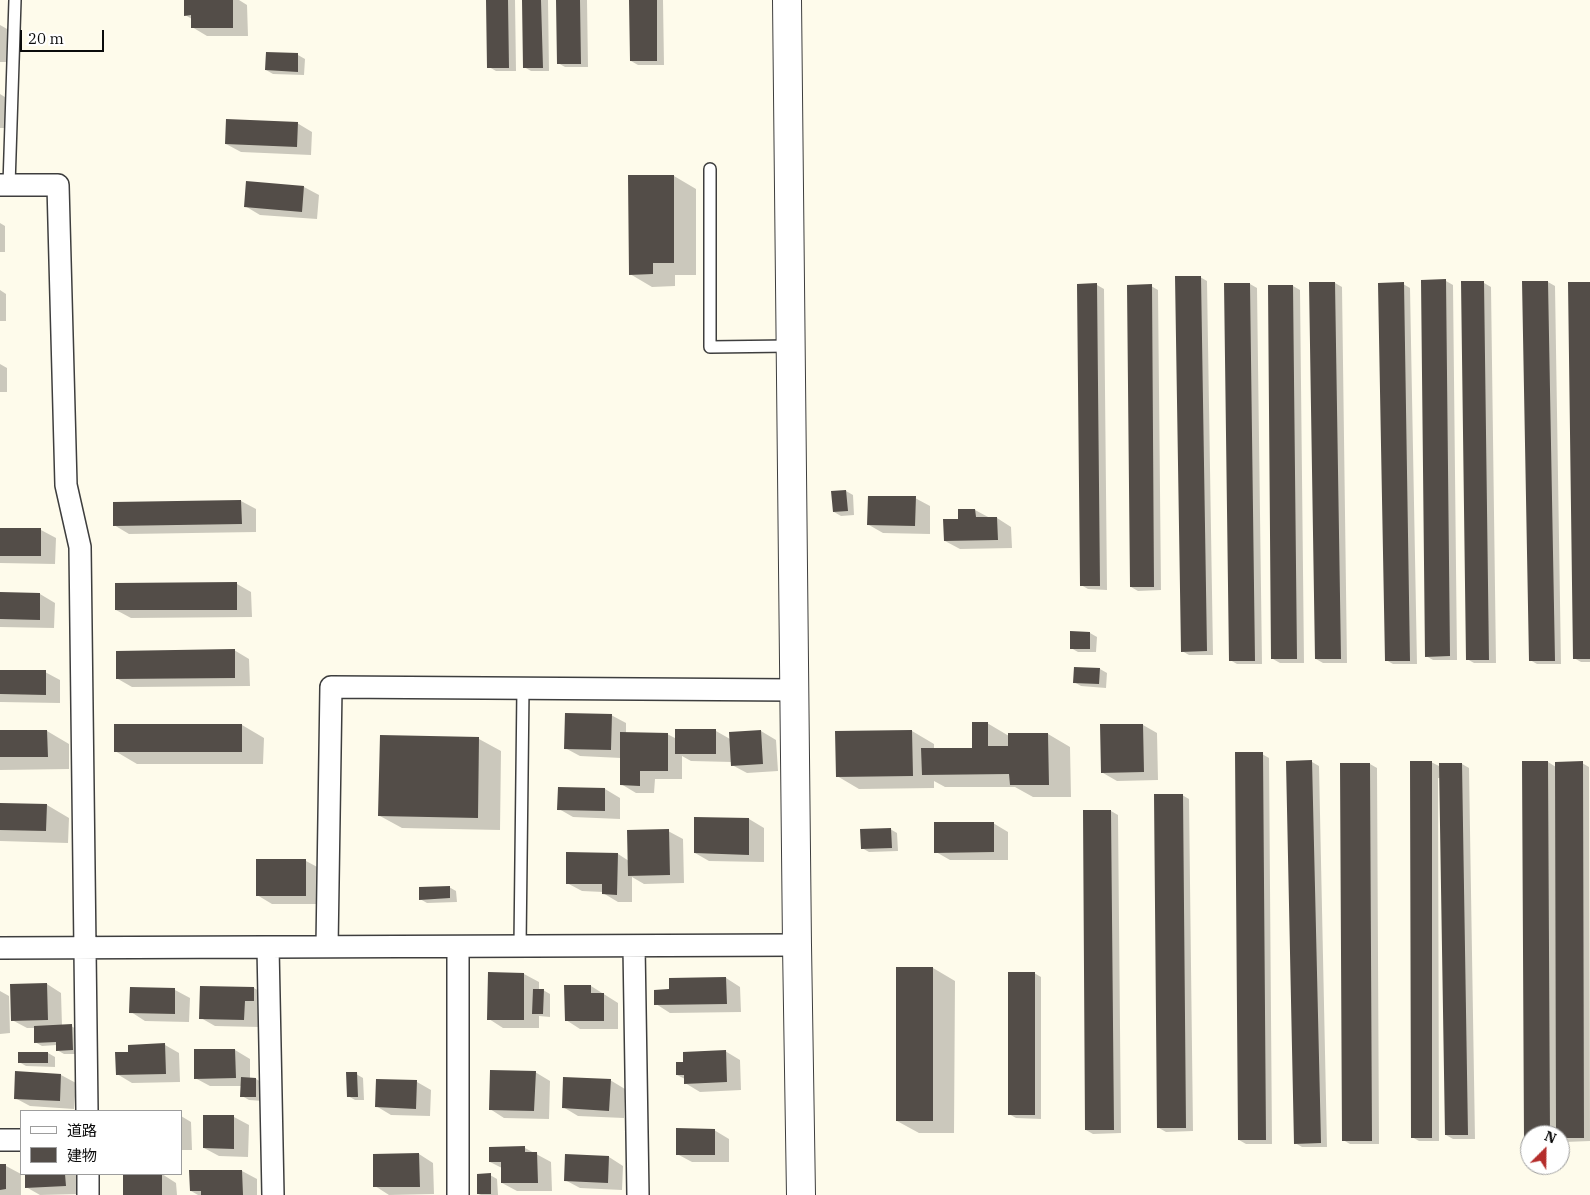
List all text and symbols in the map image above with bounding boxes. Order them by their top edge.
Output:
scale bar [22,20,106,52]
text: 20 m [28,29,64,48]
legend [20,1110,182,1175]
text: 道路 [67,1121,97,1140]
north arrow [1520,1125,1570,1175]
text: N [1542,1127,1559,1148]
text: 建物 [67,1146,97,1165]

